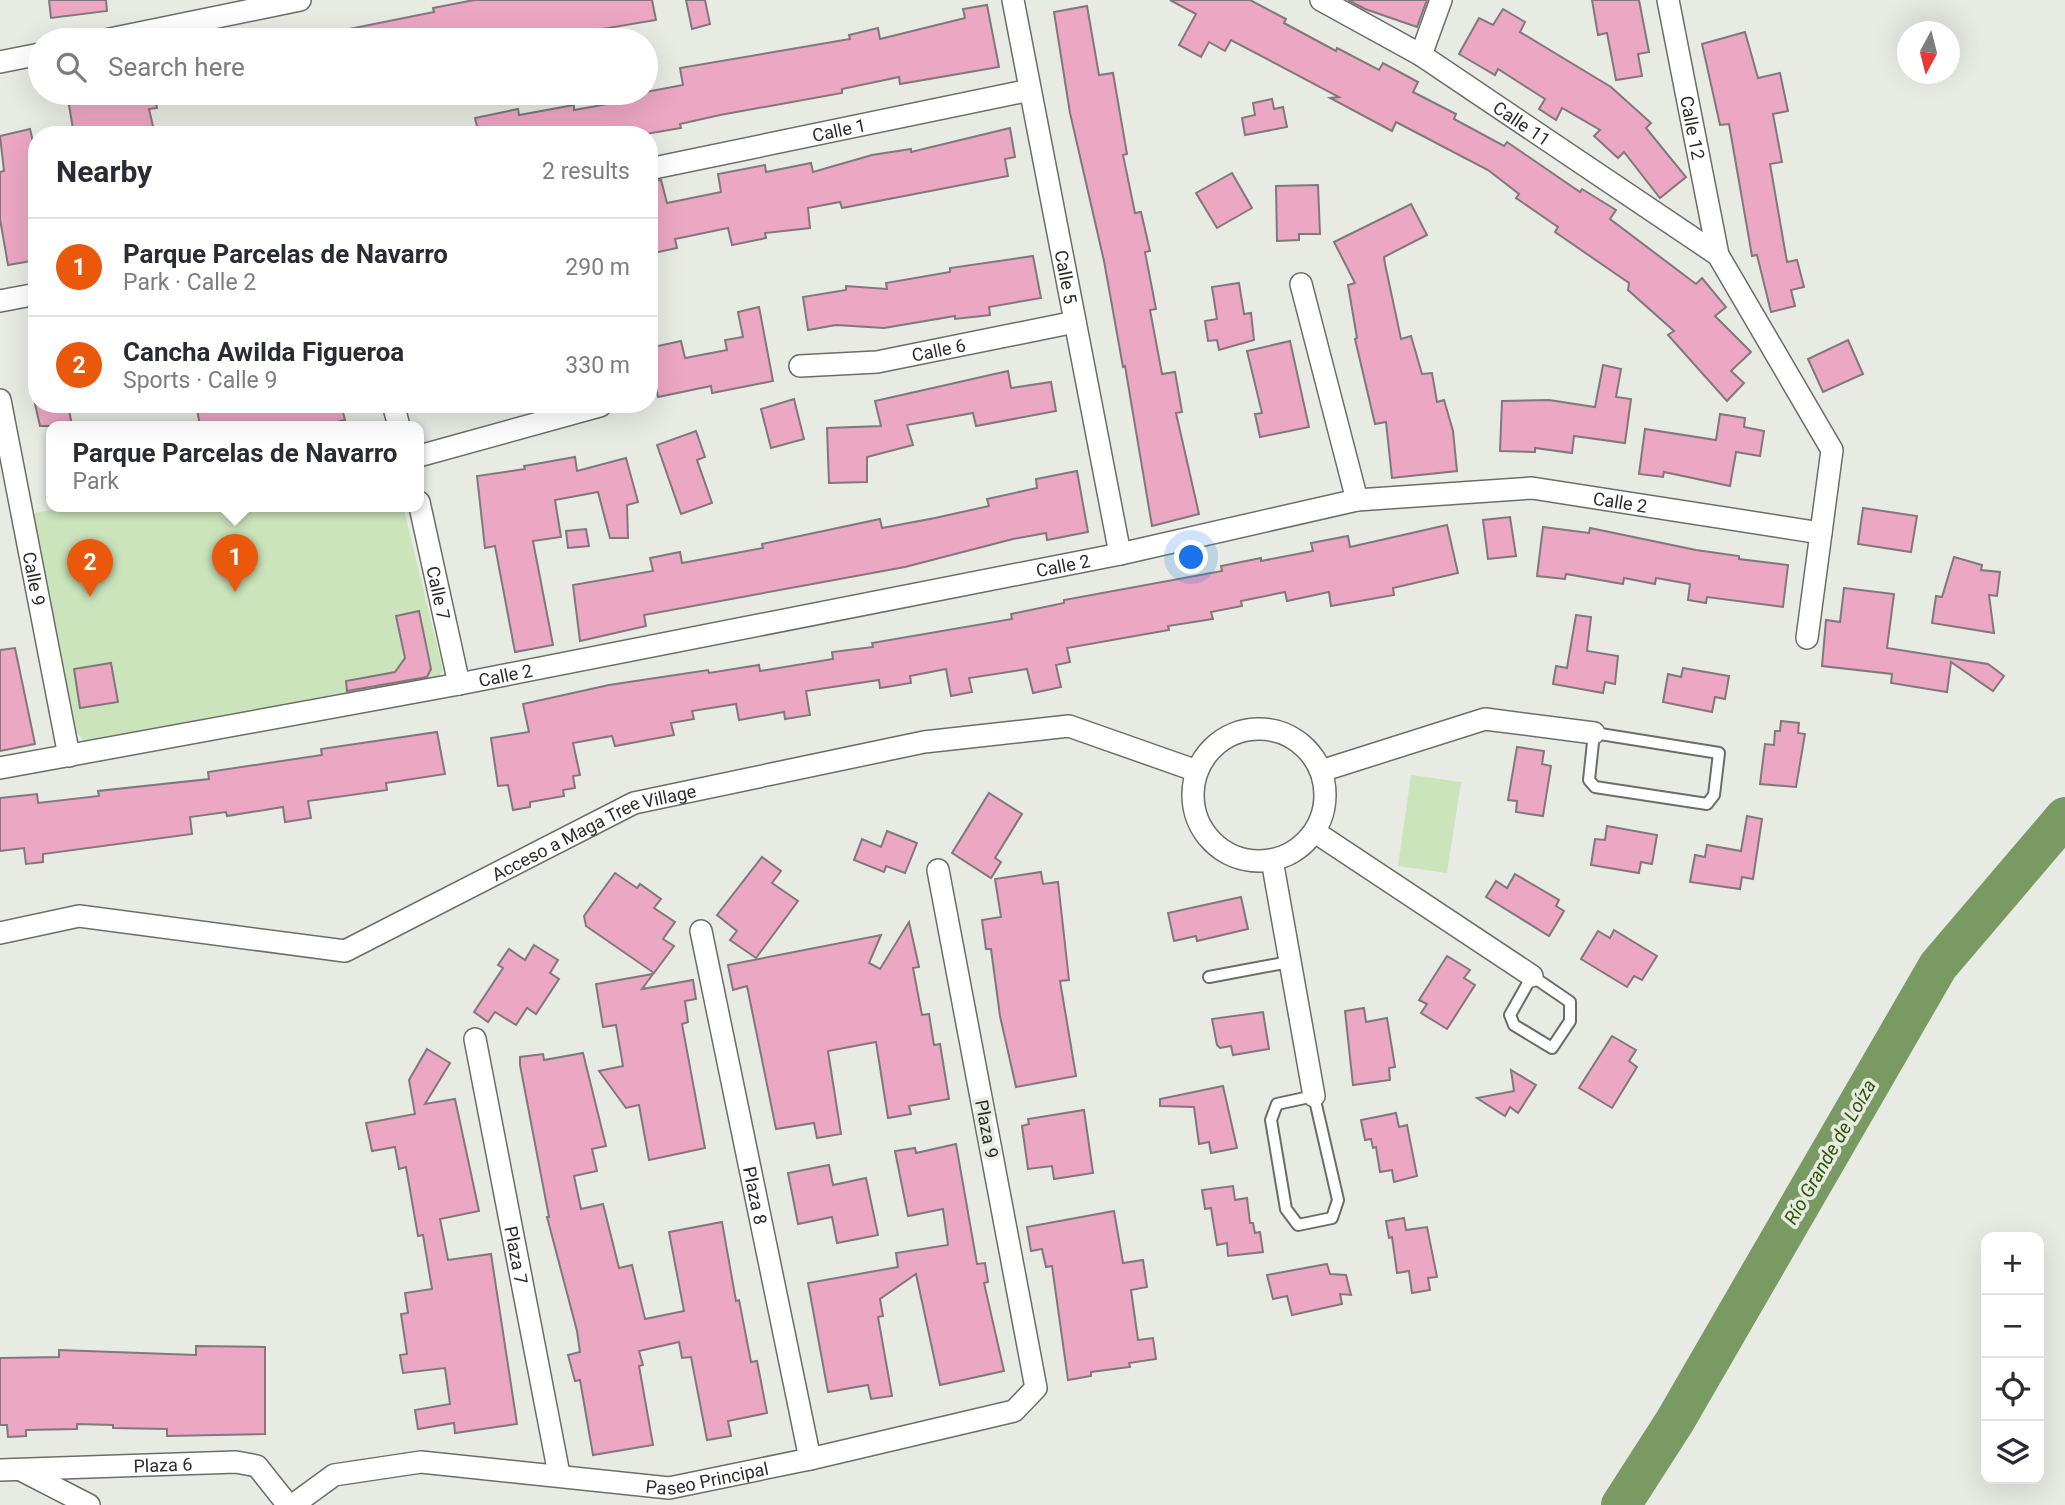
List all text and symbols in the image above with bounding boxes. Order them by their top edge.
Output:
north arrow [1897,21,1960,84]
search box [28,28,658,105]
icon: search [52,48,90,86]
text: Search here [108,52,245,82]
street label: Calle 12 [1676,94,1710,161]
street label: Calle 11 [1489,96,1555,150]
street label: Calle 1 [810,114,868,145]
text: Nearby [56,154,152,189]
text: 2 results [542,158,630,185]
text: Parque Parcelas de Navarro [123,239,448,269]
street label: Calle 5 [1051,248,1082,306]
text: 1 [72,254,86,281]
text: 290 m [565,254,630,281]
text: Park · Calle 2 [123,269,256,296]
street label: Calle 6 [910,334,967,365]
text: Cancha Awilda Figueroa [123,337,404,367]
text: 2 [72,352,86,379]
text: 330 m [565,352,630,379]
text: Sports · Calle 9 [123,367,277,394]
popup [46,421,424,512]
text: Parque Parcelas de Navarro [73,438,397,468]
text: Park [73,468,119,495]
street label: Calle 2 [1592,487,1649,516]
pin: 1 [212,534,258,592]
pin: 2 [67,539,113,597]
your location [1174,540,1208,574]
street label: Calle 9 [19,550,50,607]
street label: Calle 2 [1034,550,1092,581]
street label: Calle 7 [423,564,455,622]
street label: Calle 2 [477,659,534,690]
street label: Acceso a Maga Tree Village [488,780,698,885]
water label: Río Grande de Loíza [1779,1075,1881,1229]
street label: Plaza 9 [971,1098,1003,1160]
street label: Plaza 8 [739,1164,772,1226]
street label: Plaza 7 [501,1224,533,1286]
map controls [1981,1232,2044,1484]
button: + [1981,1232,2044,1295]
button: − [1981,1295,2044,1358]
button: locate [1981,1358,2044,1421]
button: layers [1981,1421,2044,1484]
street label: Plaza 6 [133,1453,193,1476]
street label: Paseo Principal [645,1457,770,1499]

